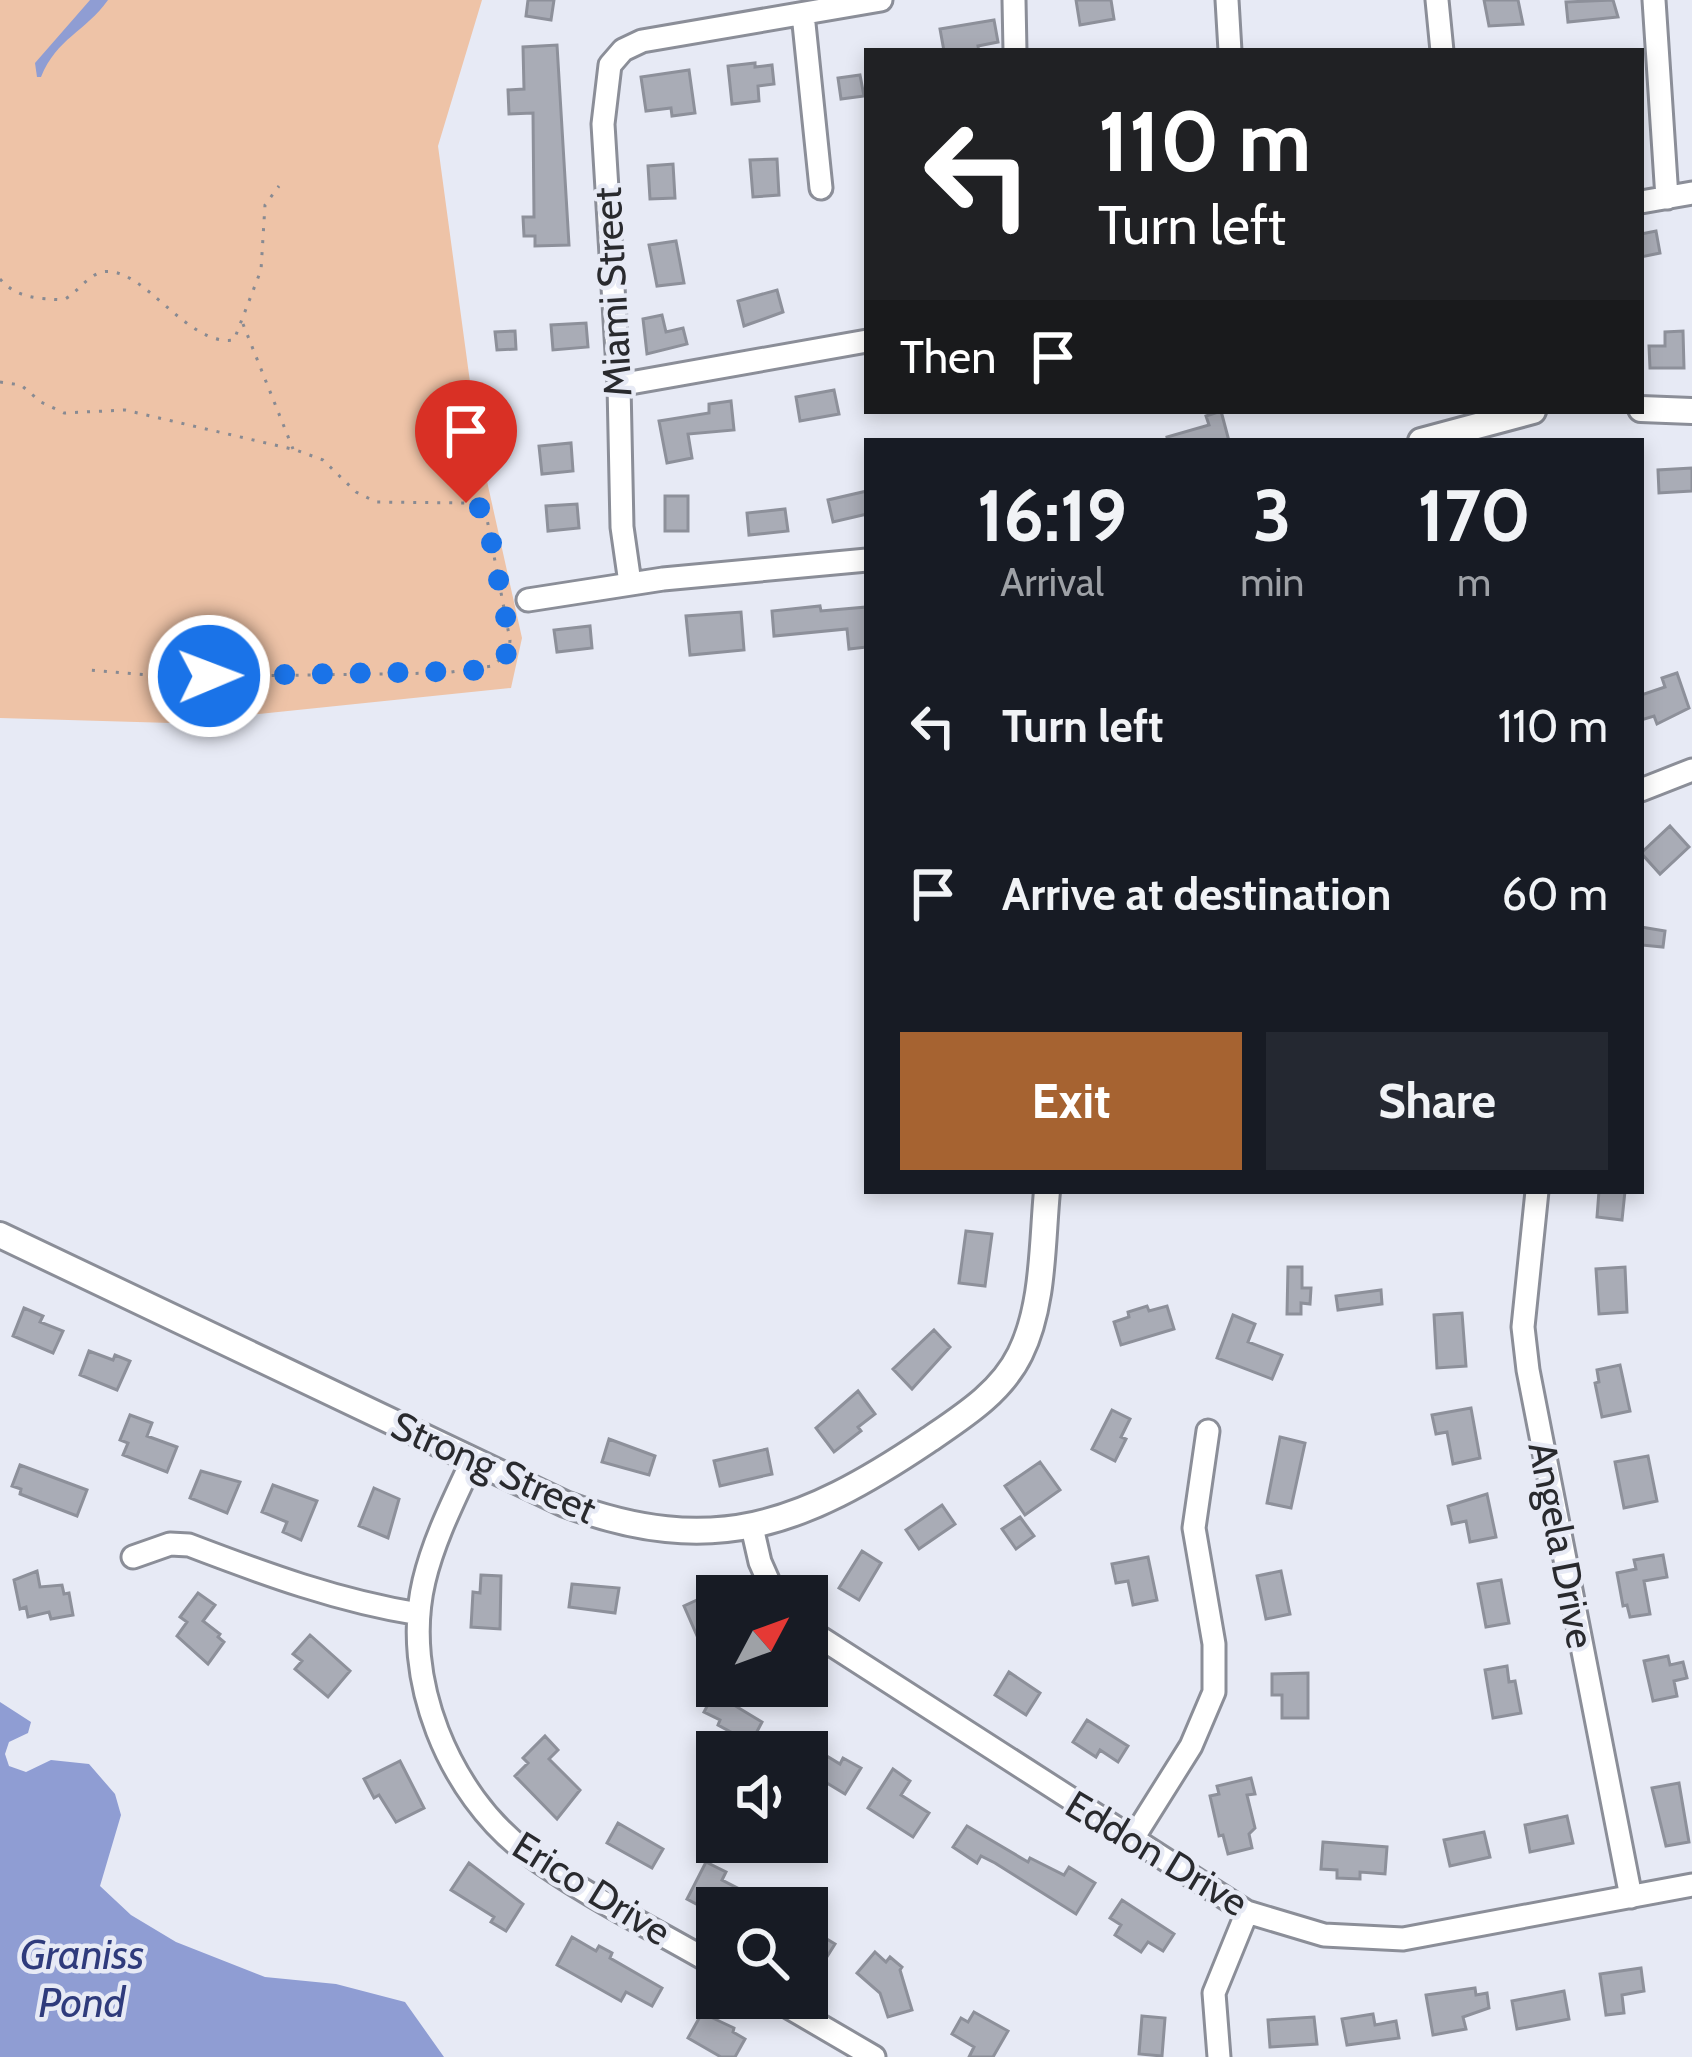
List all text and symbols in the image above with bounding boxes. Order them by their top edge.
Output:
text: 110 m [1098,90,1311,192]
icon: left [900,96,1056,252]
street label: Miami Street [583,186,641,398]
text: Turn left [1098,192,1286,258]
icon: arrive [1020,324,1086,390]
text: Then [900,330,996,384]
pin [415,380,517,503]
icon: arrive [433,398,499,464]
text: 16:19 [977,472,1127,559]
text: 3 [1253,472,1292,559]
text: 170 [1417,472,1531,559]
text: Arrival [1000,558,1104,606]
text: min [1240,558,1304,606]
text: m [1457,558,1491,606]
position arrow [146,613,272,739]
icon: left [900,693,966,759]
text: Turn left [1002,699,1164,753]
text: 110 m [1498,699,1608,753]
icon: arrive [900,861,966,927]
text: Arrive at destination [1002,867,1391,921]
text: 60 m [1501,867,1608,921]
button: Exit [900,1032,1242,1170]
button: Share [1266,1032,1608,1170]
street label: Strong Street [384,1401,604,1533]
street label: Angela Drive [1518,1438,1606,1652]
north arrow [696,1575,828,1707]
map controls [696,1575,828,2019]
button: sound [696,1731,828,1863]
street label: Eddon Drive [1057,1780,1257,1926]
street label: Erico Drive [504,1821,680,1955]
button: search [696,1887,828,2019]
water label: Graniss Pond [20,1928,144,2028]

